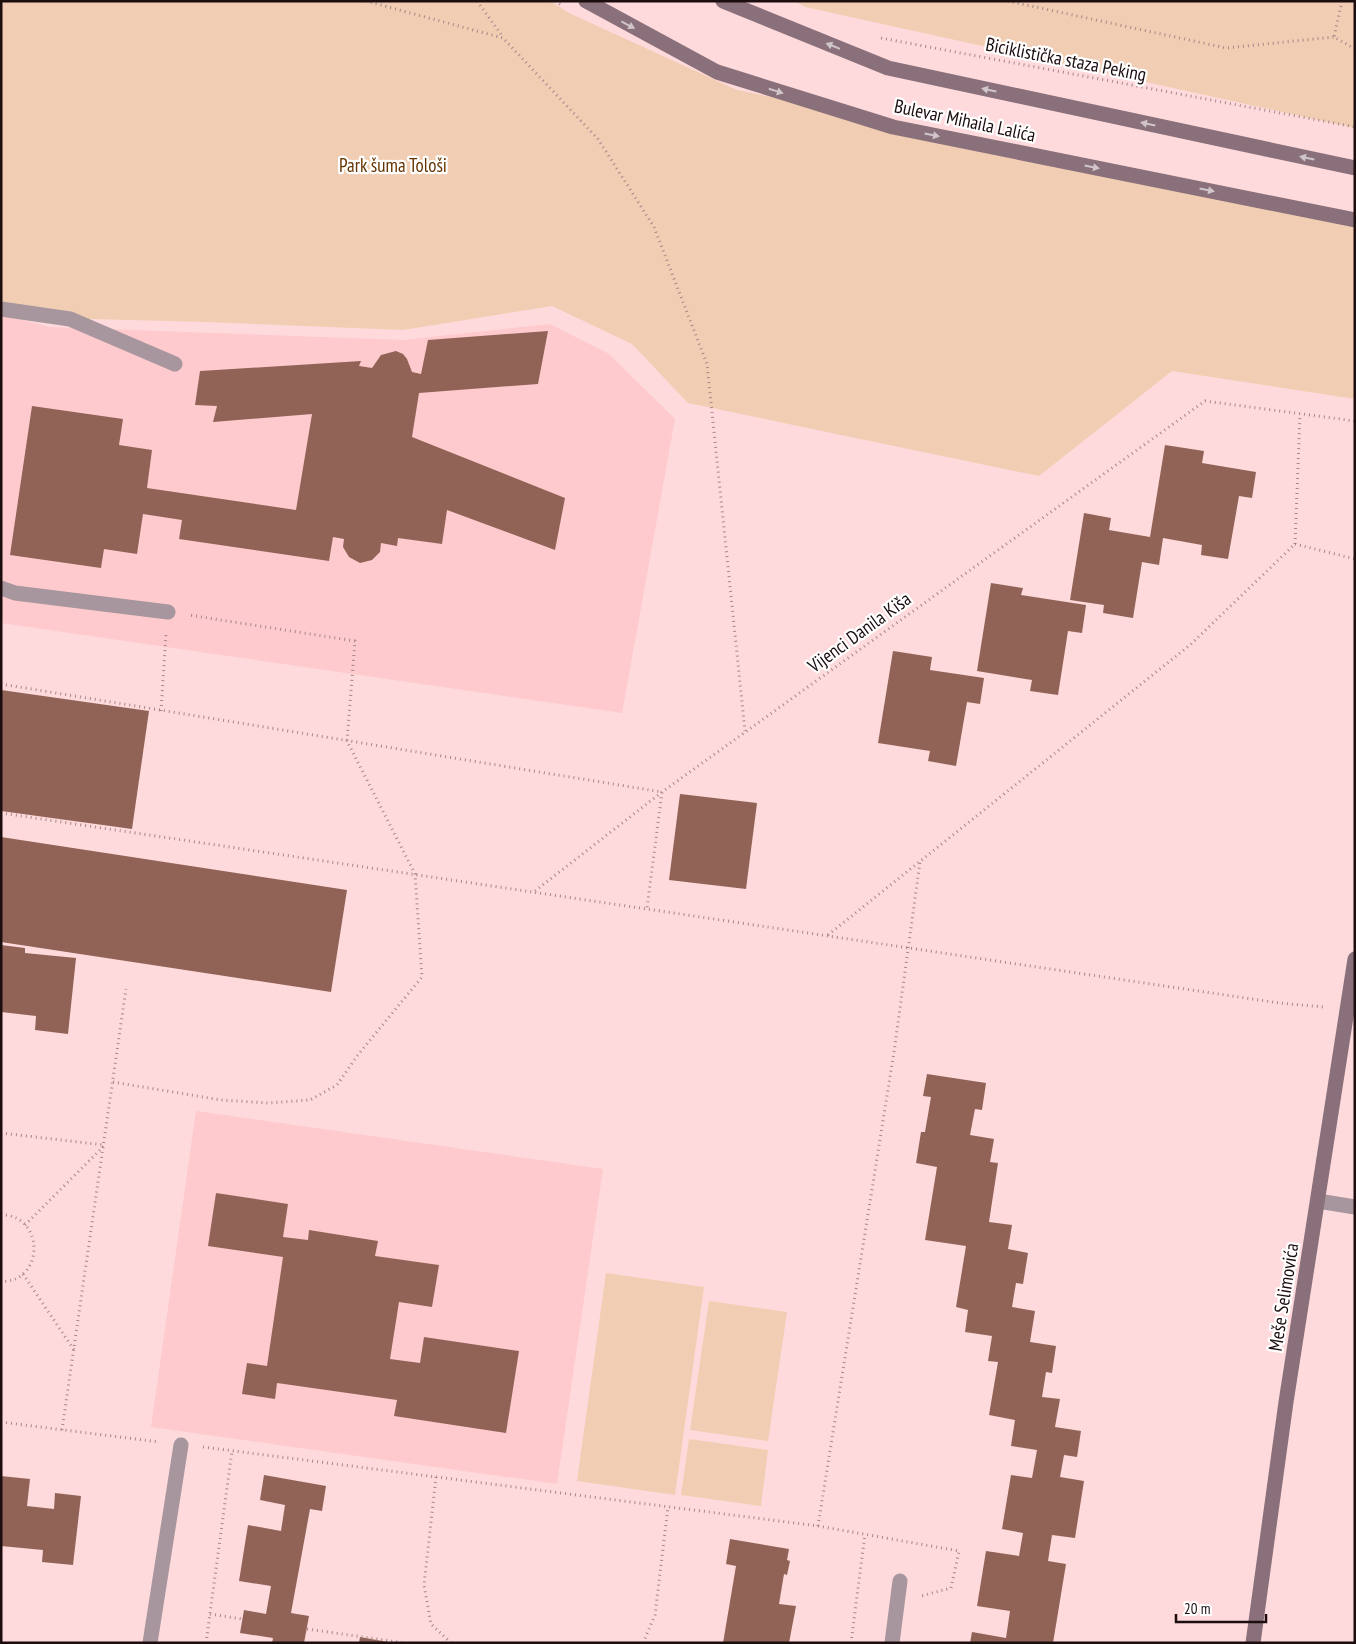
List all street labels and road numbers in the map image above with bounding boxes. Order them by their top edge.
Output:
street label: Biciklistička staza Peking [984,32,1148,86]
street label: Bulevar Mihaila Lalića [892,93,1038,147]
street label: Vijenci Danila Kiša [802,587,915,678]
street label: Meše Selimovića [1263,1241,1303,1353]

